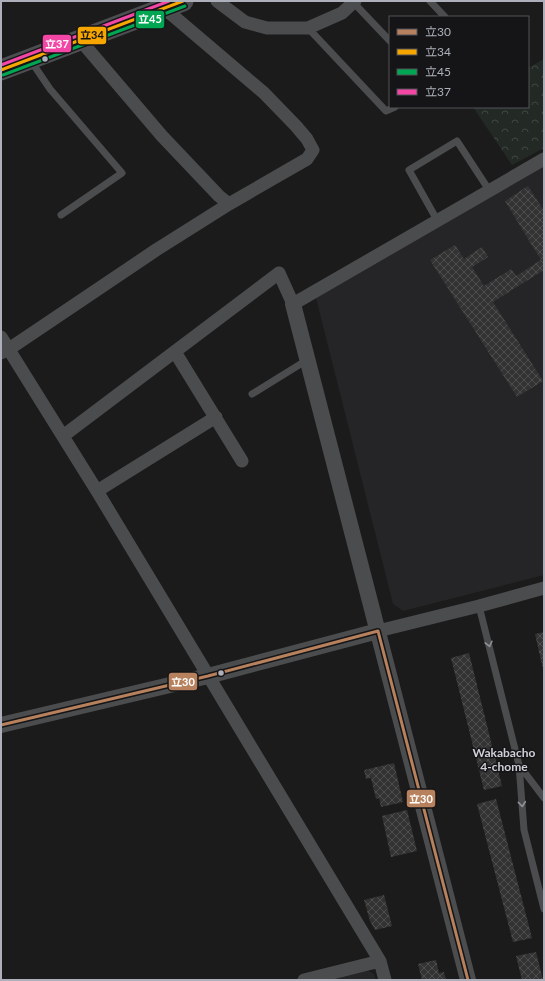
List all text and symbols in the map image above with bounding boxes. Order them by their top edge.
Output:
line badge: 立45 [135,10,165,29]
text: 立45 [138,12,162,25]
legend [389,16,529,108]
text: 立30 [425,24,451,39]
line badge: 立34 [77,26,107,45]
text: 立34 [80,28,104,41]
line badge: 立37 [42,34,72,53]
text: 立37 [45,37,69,50]
text: 立34 [425,44,451,59]
unlabelled marker [40,54,50,64]
text: 立45 [425,64,451,79]
text: 立37 [425,84,451,99]
one-way arrow [484,641,492,647]
unlabelled marker [216,668,226,678]
line badge: 立30 [168,672,198,691]
text: 立30 [171,675,195,688]
district label: Wakabacho 4-chome [473,745,536,774]
line badge: 立30 [406,789,436,808]
text: 立30 [409,792,433,805]
one-way arrow [517,801,526,807]

